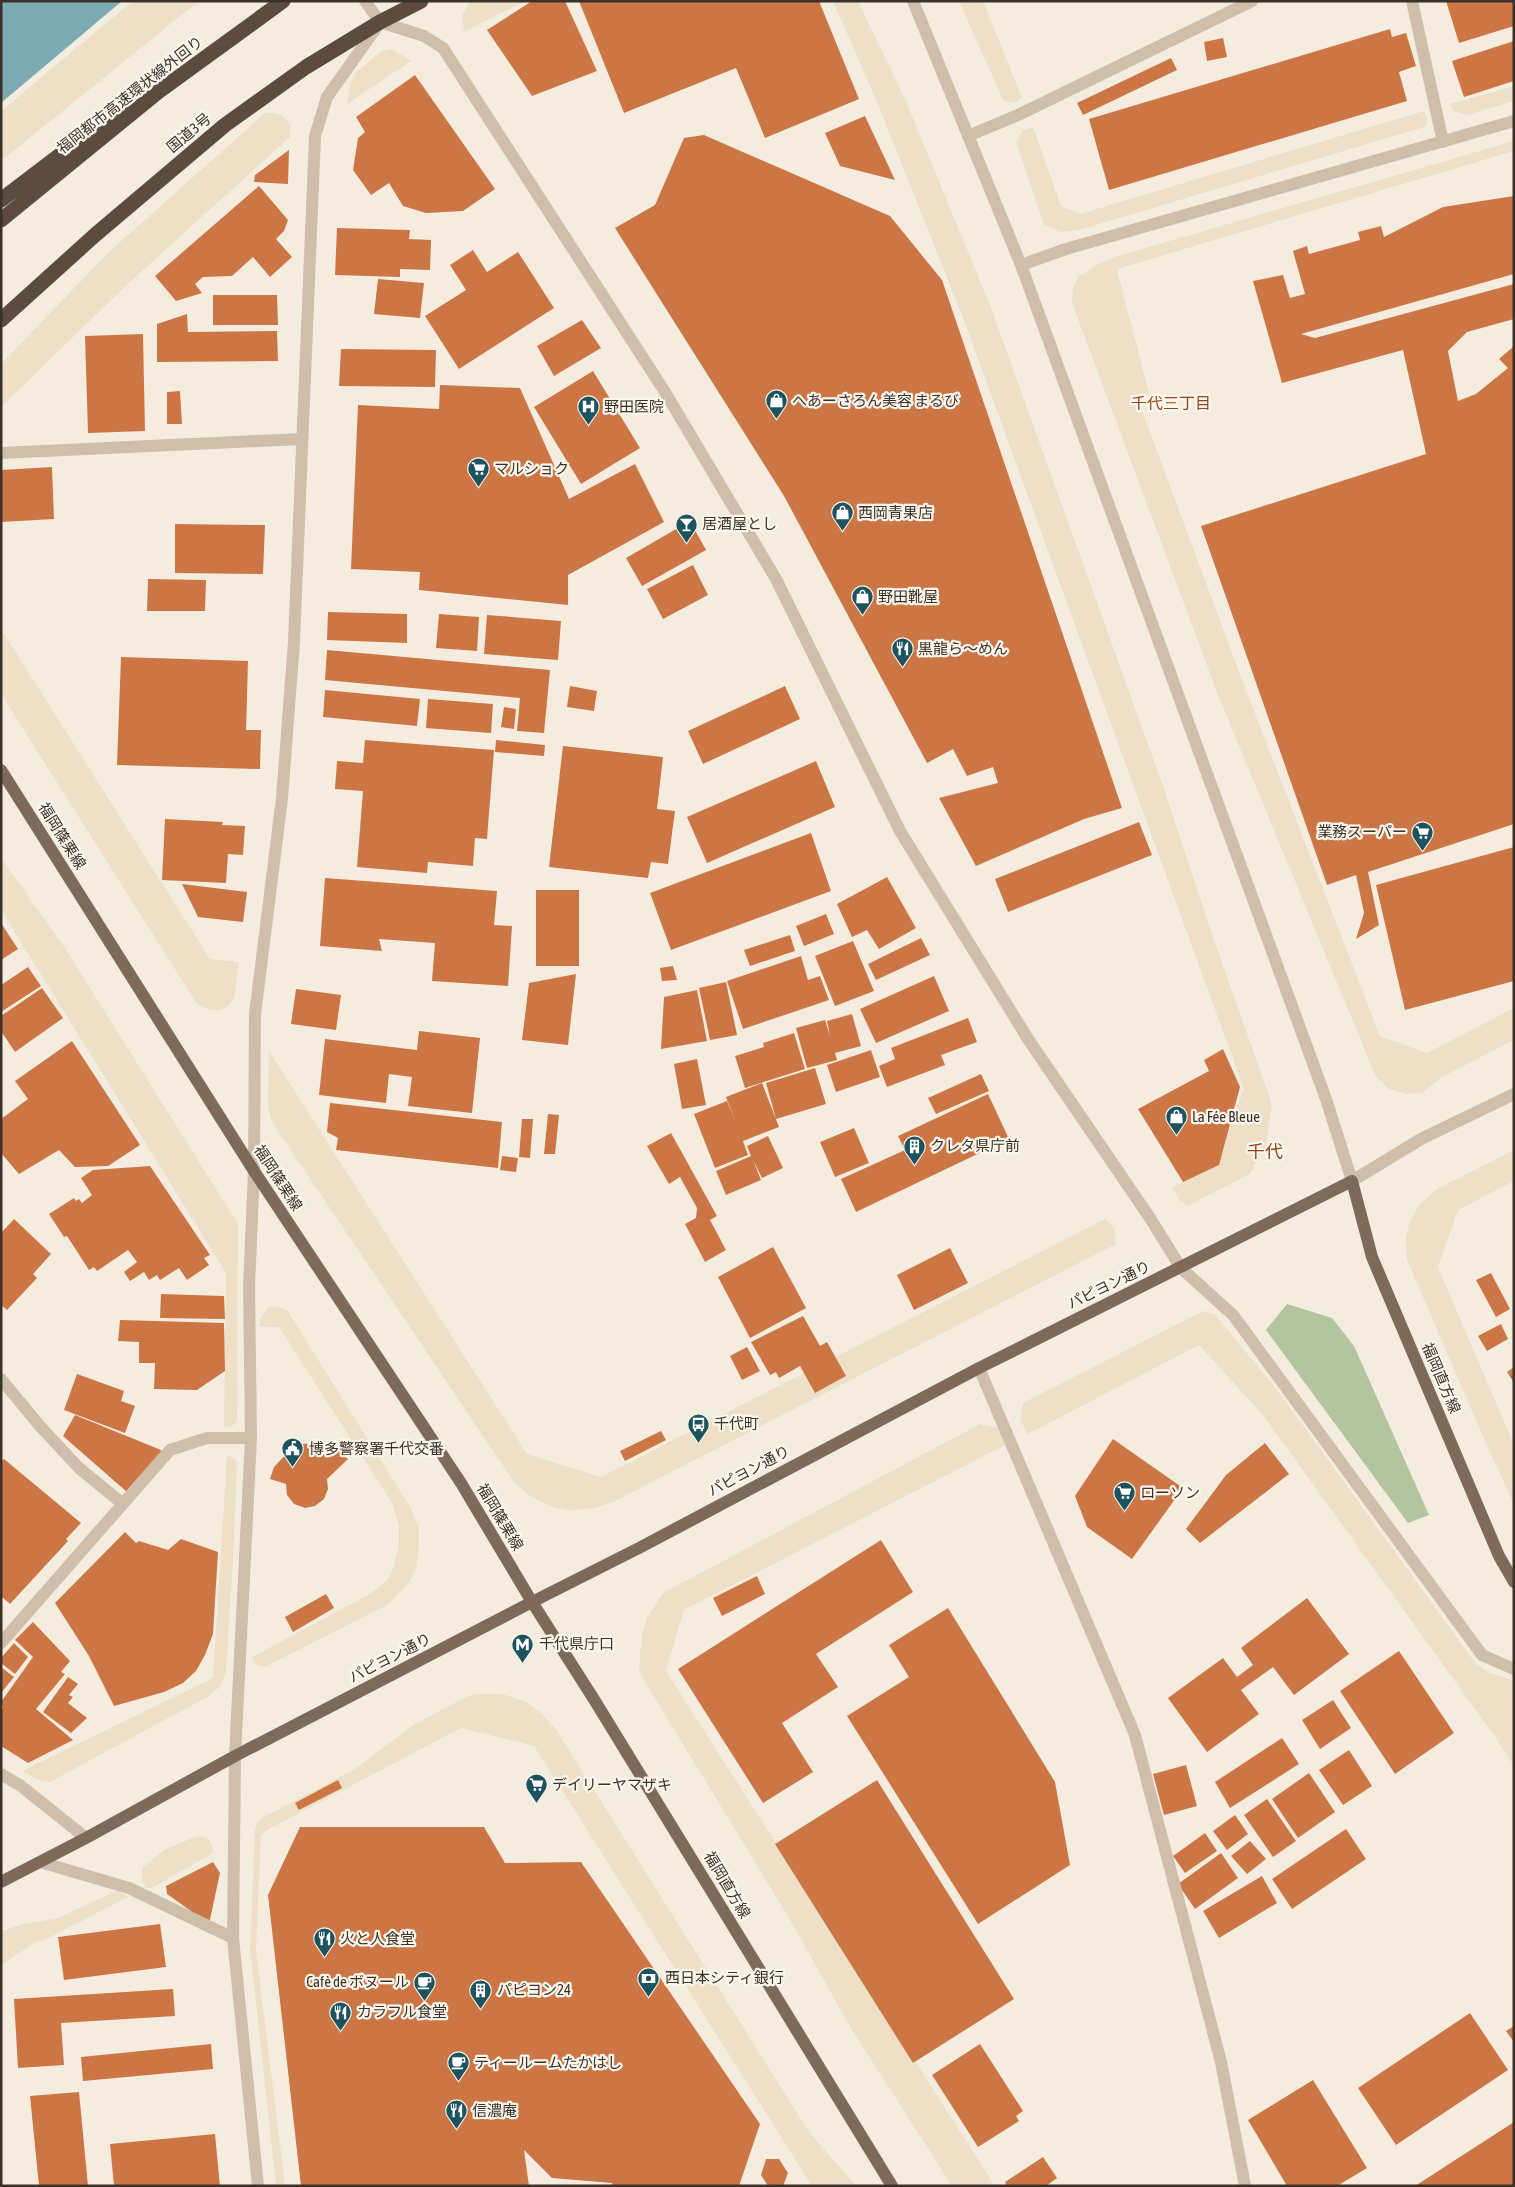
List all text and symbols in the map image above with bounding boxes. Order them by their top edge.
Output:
street label: 福岡都市高速環状線外回り [54,32,206,157]
street label: 国道3号 [163,109,214,156]
shop icon: へあーさろん美容 まるび [764,389,788,420]
place label: へあーさろん美容 まるび [792,392,959,409]
district label: 千代三丁目 [1131,394,1211,412]
hospital icon: 野田医院 [576,395,600,426]
place label: 野田医院 [604,398,664,415]
supermarket icon: マルショク [466,457,490,488]
place label: マルショク [494,460,569,477]
shop icon: 西岡青果店 [830,501,854,532]
place label: 西岡青果店 [858,504,933,521]
bar icon: 居酒屋とし [674,512,698,543]
place label: 居酒屋とし [702,515,777,532]
shop icon: 野田靴屋 [850,585,874,616]
place label: 野田靴屋 [878,588,938,605]
restaurant icon: 黒龍ら〜めん [890,637,914,668]
place label: 黒龍ら〜めん [918,640,1008,657]
street label: 福岡篠栗線 [35,799,90,872]
supermarket icon: 業務スーパー [1411,820,1435,851]
place label: 業務スーパー [1317,823,1407,840]
shop icon: La Fée Bleue [1164,1105,1188,1136]
place label: La Fée Bleue [1192,1108,1260,1125]
building icon: クレタ県庁前 [902,1134,926,1165]
place label: クレタ県庁前 [930,1137,1020,1154]
district label: 千代 [1247,1141,1283,1162]
street label: 福岡篠栗線 [251,1142,306,1214]
street label: パピヨン通り [1065,1257,1153,1312]
street label: 福岡直方線 [1419,1340,1464,1416]
bus stop icon: 千代町 [686,1412,710,1443]
place label: 千代町 [714,1415,759,1432]
public building icon: 博多警察署千代交番 [281,1437,305,1468]
place label: 博多警察署千代交番 [309,1440,444,1457]
street label: パピヨン通り [705,1442,792,1499]
street label: 福岡篠栗線 [474,1480,527,1553]
supermarket icon: ローソン [1112,1481,1136,1512]
place label: ローソン [1140,1484,1200,1501]
street label: パピヨン通り [346,1630,434,1686]
metro station icon: 千代県庁口 [511,1632,535,1663]
place label: 千代県庁口 [539,1635,614,1652]
supermarket icon: デイリーヤマザキ [524,1773,548,1804]
place label: デイリーヤマザキ [552,1776,672,1793]
street label: 福岡直方線 [701,1848,754,1921]
restaurant icon: 火と人食堂 [312,1927,336,1958]
place label: 火と人食堂 [340,1930,415,1947]
bank icon: 西日本シティ銀行 [637,1966,661,1997]
place label: 西日本シティ銀行 [665,1969,784,1986]
cafe icon: Cafè de ボヌール [413,1970,437,2001]
place label: Cafè de ボヌール [306,1973,409,1990]
building icon: パピヨン24 [469,1978,493,2009]
place label: パピヨン24 [497,1981,571,1998]
restaurant icon: カラフル食堂 [329,2000,353,2031]
place label: カラフル食堂 [357,2003,447,2020]
cafe icon: ティールームたかはし [446,2051,470,2082]
place label: ティールームたかはし [474,2054,622,2071]
restaurant icon: 信濃庵 [444,2099,468,2130]
place label: 信濃庵 [472,2102,517,2119]

